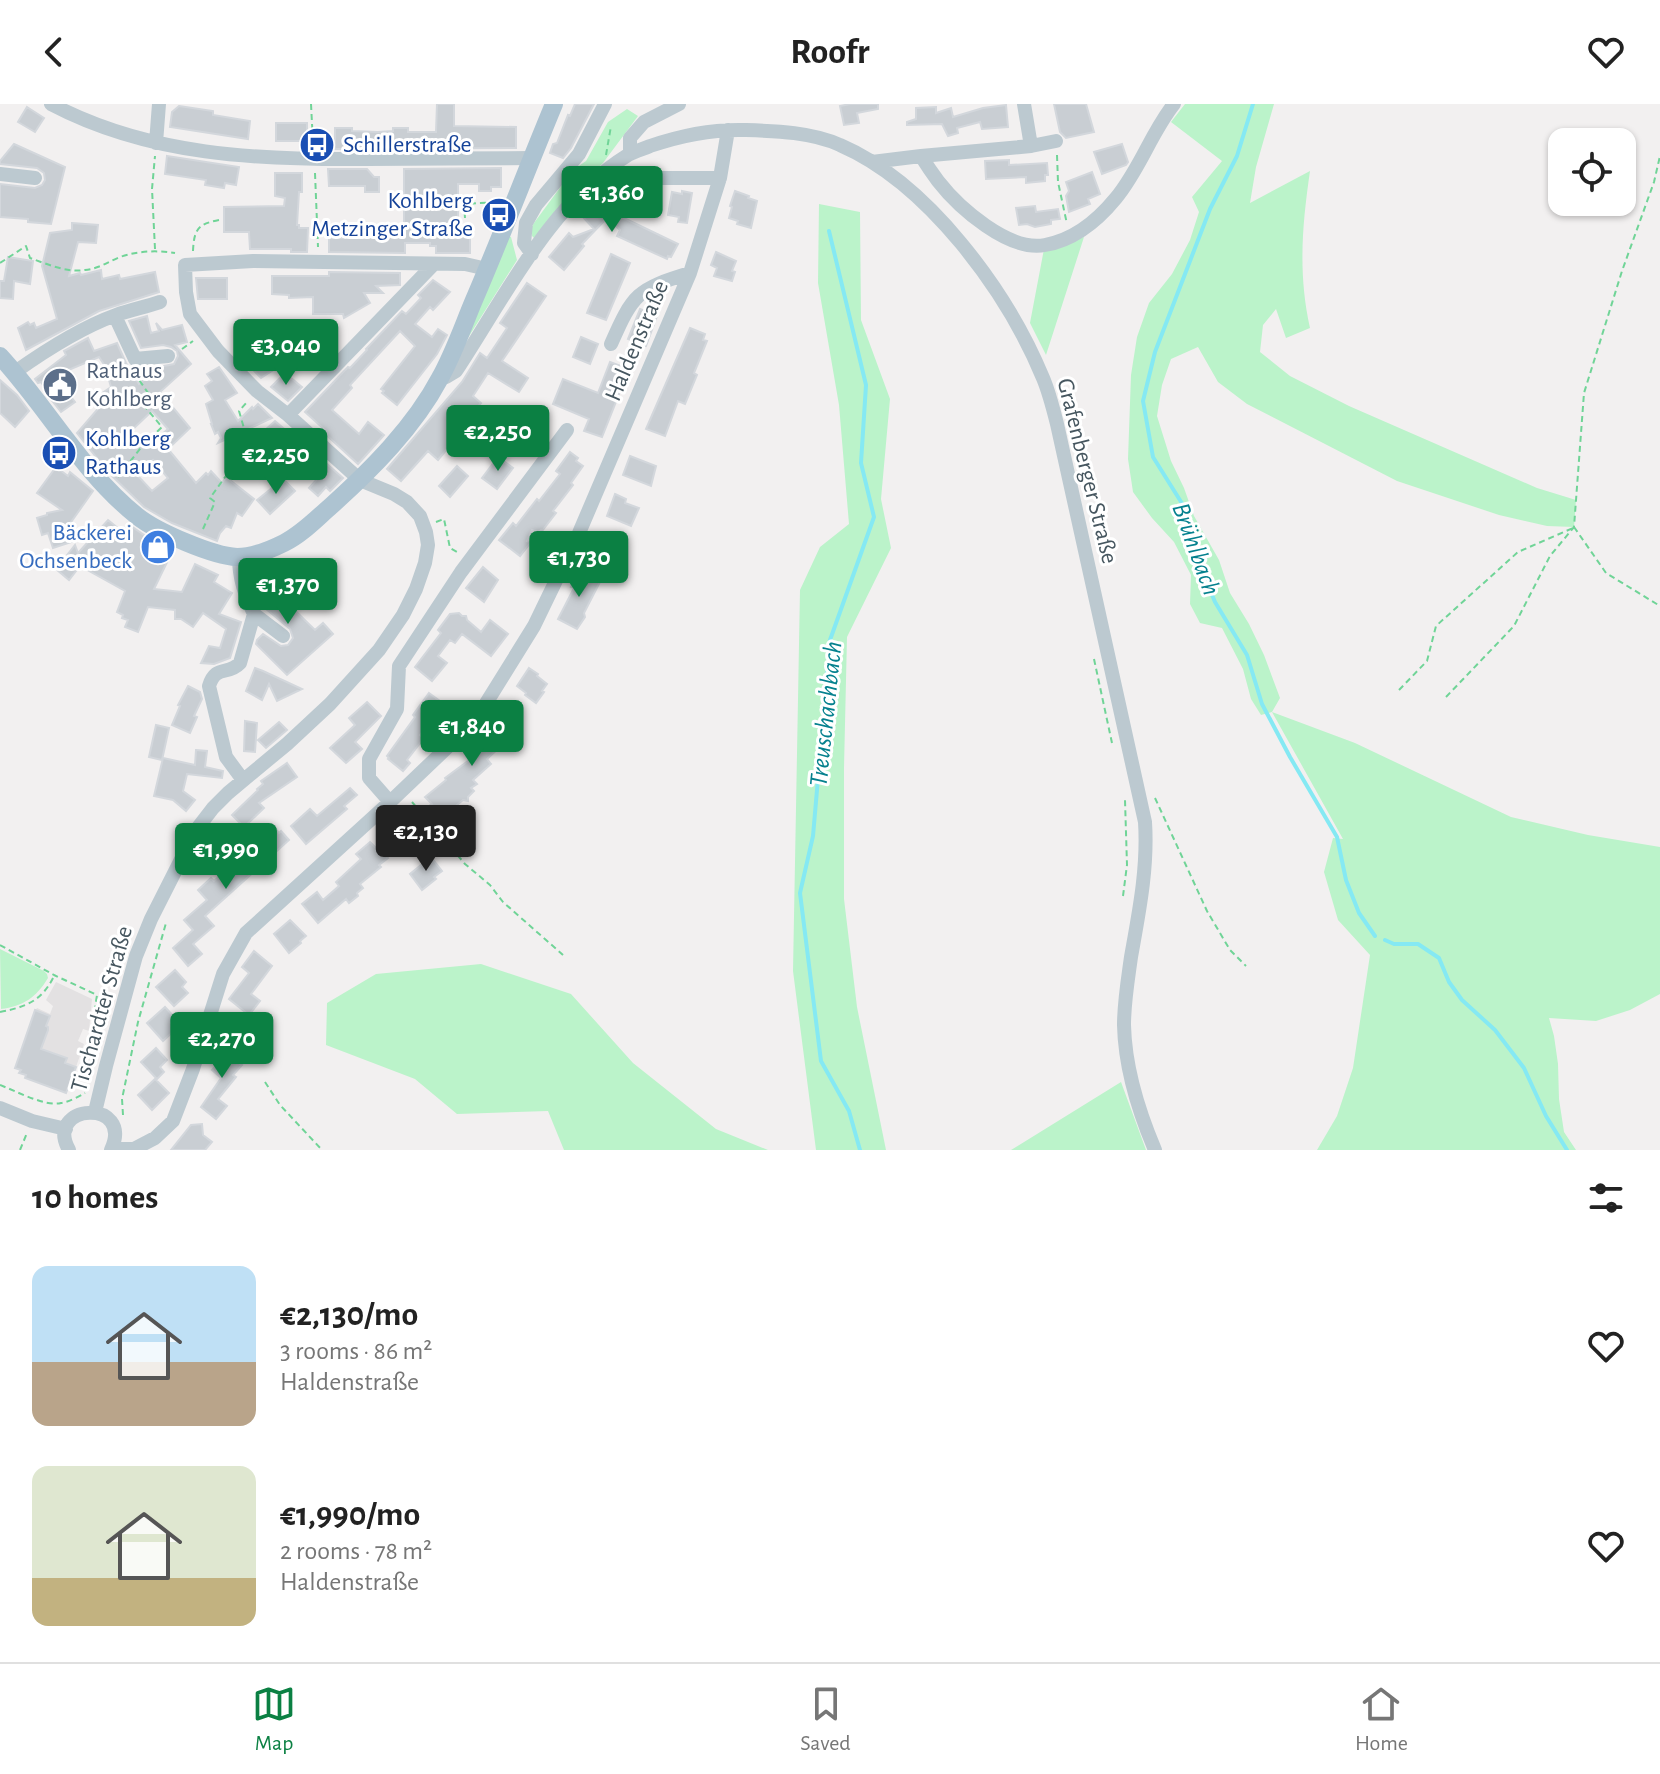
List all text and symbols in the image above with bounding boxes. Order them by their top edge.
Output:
icon: back [32,30,76,74]
icon: heart [1584,30,1628,74]
text: Roofr [790,34,870,70]
bus stop icon: Schillerstraße [298,126,336,164]
map controls [1548,128,1636,216]
button: locate [1548,128,1636,216]
place label: Schillerstraße [343,133,472,157]
pin: €1,360 [547,166,677,234]
text: €1,360 [580,179,644,205]
place label: Kohlberg Metzinger Straße [311,189,473,241]
bus stop icon: Kohlberg Metzinger Straße [480,196,518,234]
street label: Haldenstraße [601,277,673,405]
pin: €3,040 [221,319,351,387]
text: €3,040 [251,332,321,358]
place label: Rathaus Kohlberg [86,359,172,411]
public building icon: Rathaus Kohlberg [41,366,79,404]
street label: Grafenberger Straße [1052,376,1122,566]
pin: €2,250 [433,405,563,473]
text: €2,250 [464,418,532,444]
place label: Kohlberg Rathaus [85,427,171,479]
pin: €2,250 [211,428,341,496]
bus stop icon: Kohlberg Rathaus [40,434,78,472]
text: €2,250 [242,441,310,467]
water label: Brühlbach [1167,499,1225,599]
place label: Bäckerei Ochsenbeck [19,521,132,573]
shop icon: Bäckerei Ochsenbeck [139,528,177,566]
pin: €1,730 [514,531,644,599]
text: €1,730 [547,544,611,570]
pin: €1,370 [223,558,353,626]
text: €1,370 [256,571,320,597]
water label: Treuschachbach [805,640,847,788]
pin: €1,840 [407,700,537,768]
text: €1,840 [439,713,505,739]
pin: €2,130 [361,805,491,873]
text: €2,130 [394,818,458,844]
pin: €1,990 [161,823,291,891]
text: €1,990 [193,836,259,862]
street label: Tischardter Straße [67,923,137,1095]
pin: €2,270 [157,1012,287,1080]
text: €2,270 [188,1025,256,1051]
icon: filters [1584,1176,1628,1220]
text: 10 homes [32,1181,158,1215]
icon: home [96,1298,192,1394]
text: €2,130/mo [280,1298,418,1332]
icon: heart [1584,1324,1628,1368]
text: 3 rooms · 86 m² [280,1338,432,1364]
text: Haldenstraße [280,1369,419,1395]
icon: home [96,1498,192,1594]
text: €1,990/mo [280,1498,420,1532]
icon: heart [1584,1524,1628,1568]
text: 2 rooms · 78 m² [280,1538,432,1564]
text: Haldenstraße [280,1569,419,1595]
tab: Map [252,1682,296,1756]
tab: Saved [800,1682,851,1756]
tab: Home [1355,1682,1408,1756]

